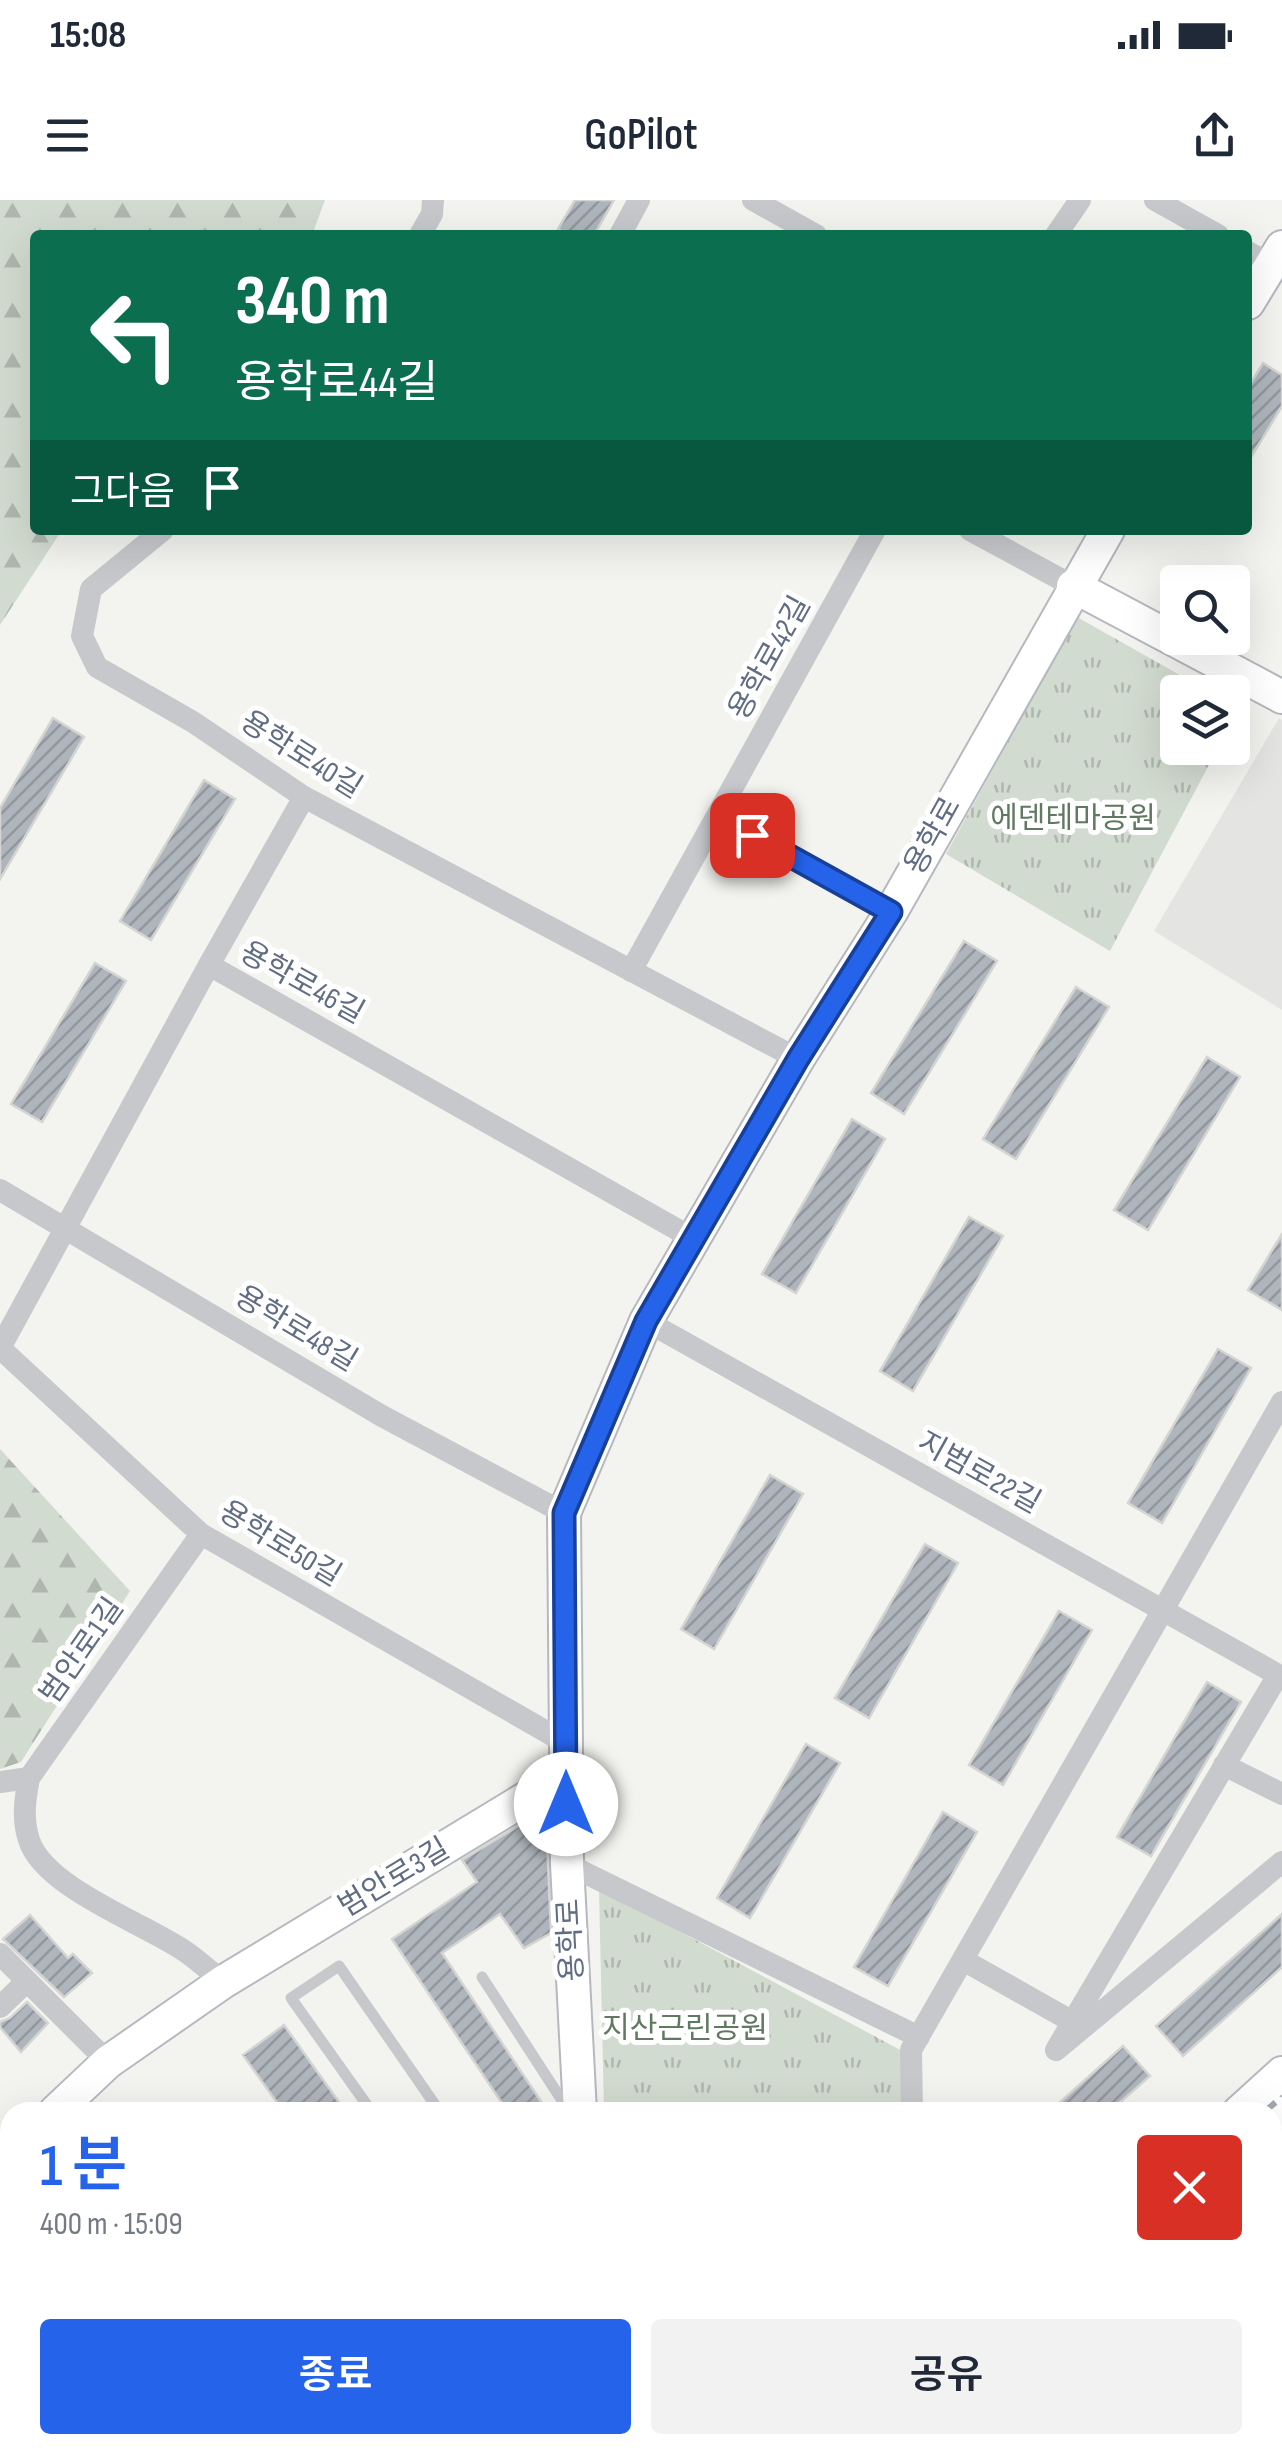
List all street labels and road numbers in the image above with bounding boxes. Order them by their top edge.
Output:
street label: 용학로42길 [721,590,819,726]
street label: 용학로40길 [234,704,368,806]
street label: 용학로 [897,791,969,881]
street label: 용학로46길 [234,934,370,1032]
street label: 용학로48길 [228,1279,364,1379]
street label: 지범로22길 [911,1424,1047,1522]
street label: 용학로50길 [213,1494,347,1594]
street label: 범안로1길 [33,1591,131,1711]
street label: 범안로3길 [332,1831,456,1925]
street label: 용학로 [551,1898,591,1982]

